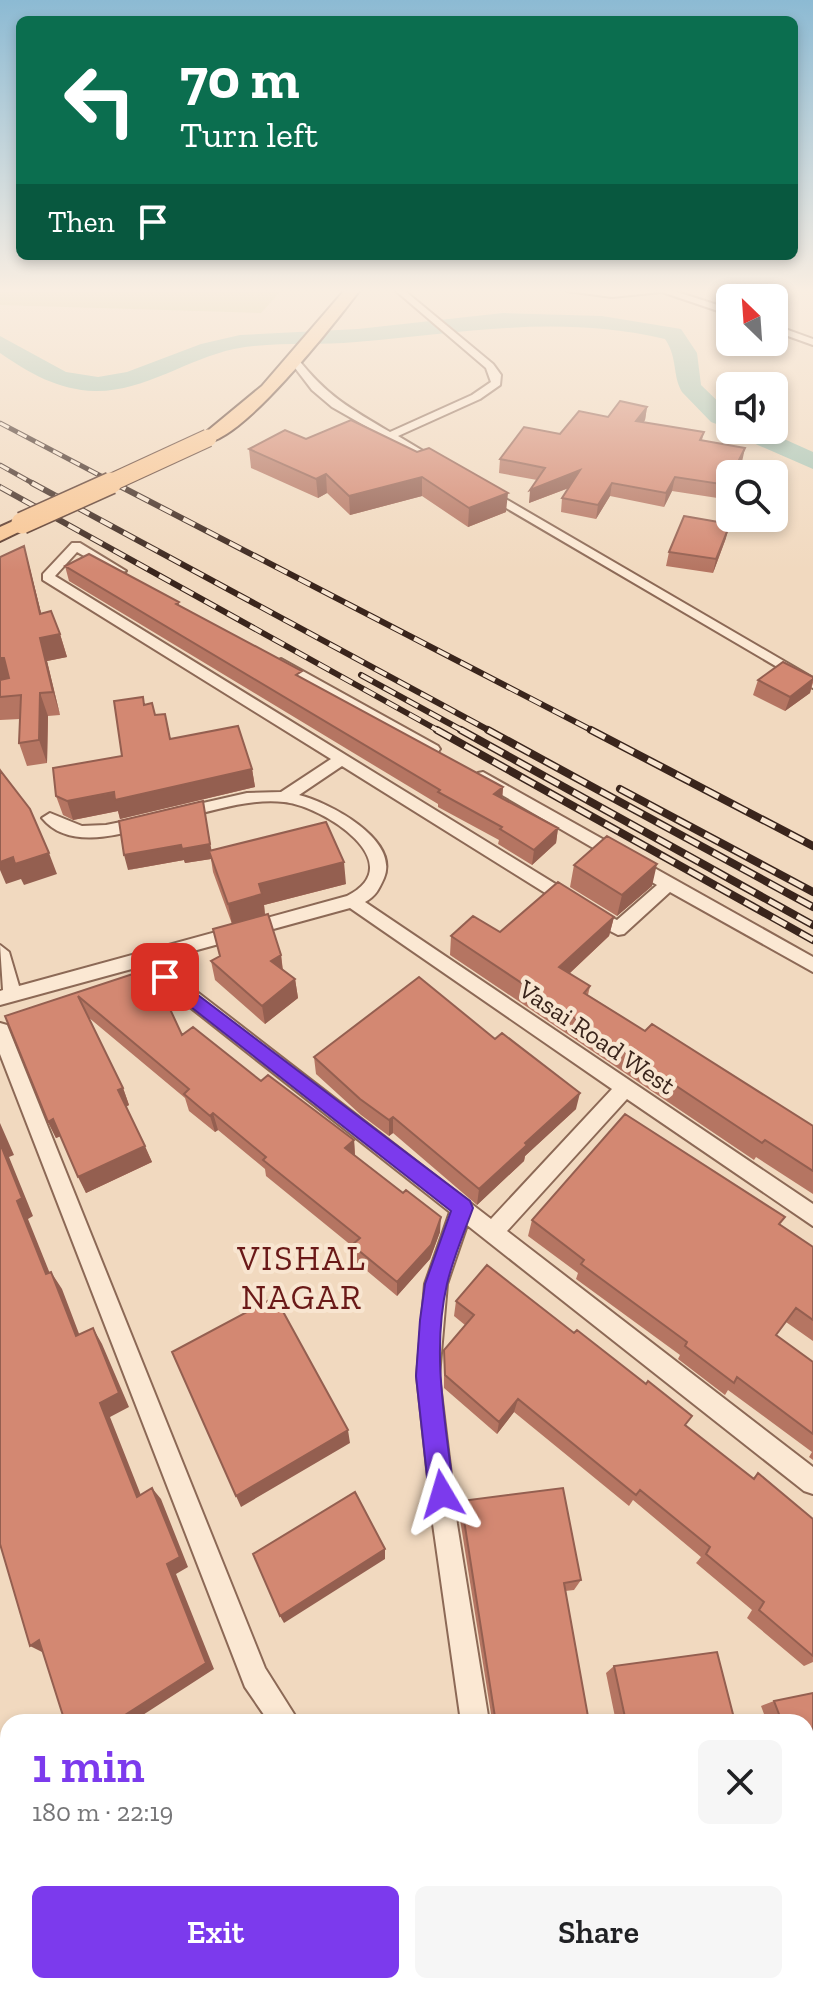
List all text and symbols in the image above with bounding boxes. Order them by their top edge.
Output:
text: 70 m [180,45,300,112]
icon: left [48,48,152,152]
text: Turn left [180,113,318,156]
icon: arrive [131,200,175,244]
text: Then [48,204,115,240]
north arrow [716,284,788,356]
map controls [716,284,788,532]
button: sound [716,372,788,444]
button: search [716,460,788,532]
pin [131,943,199,1011]
icon: arrive [143,955,187,999]
street label: Vasai Road West [512,972,682,1101]
district label: VISHAL NAGAR [236,1238,367,1318]
position arrow [400,1452,484,1536]
text: 1 min [32,1737,145,1794]
button: close [698,1740,782,1824]
text: 180 m · 22:19 [32,1796,173,1828]
button: Exit [32,1886,399,1978]
button: Share [415,1886,782,1978]

